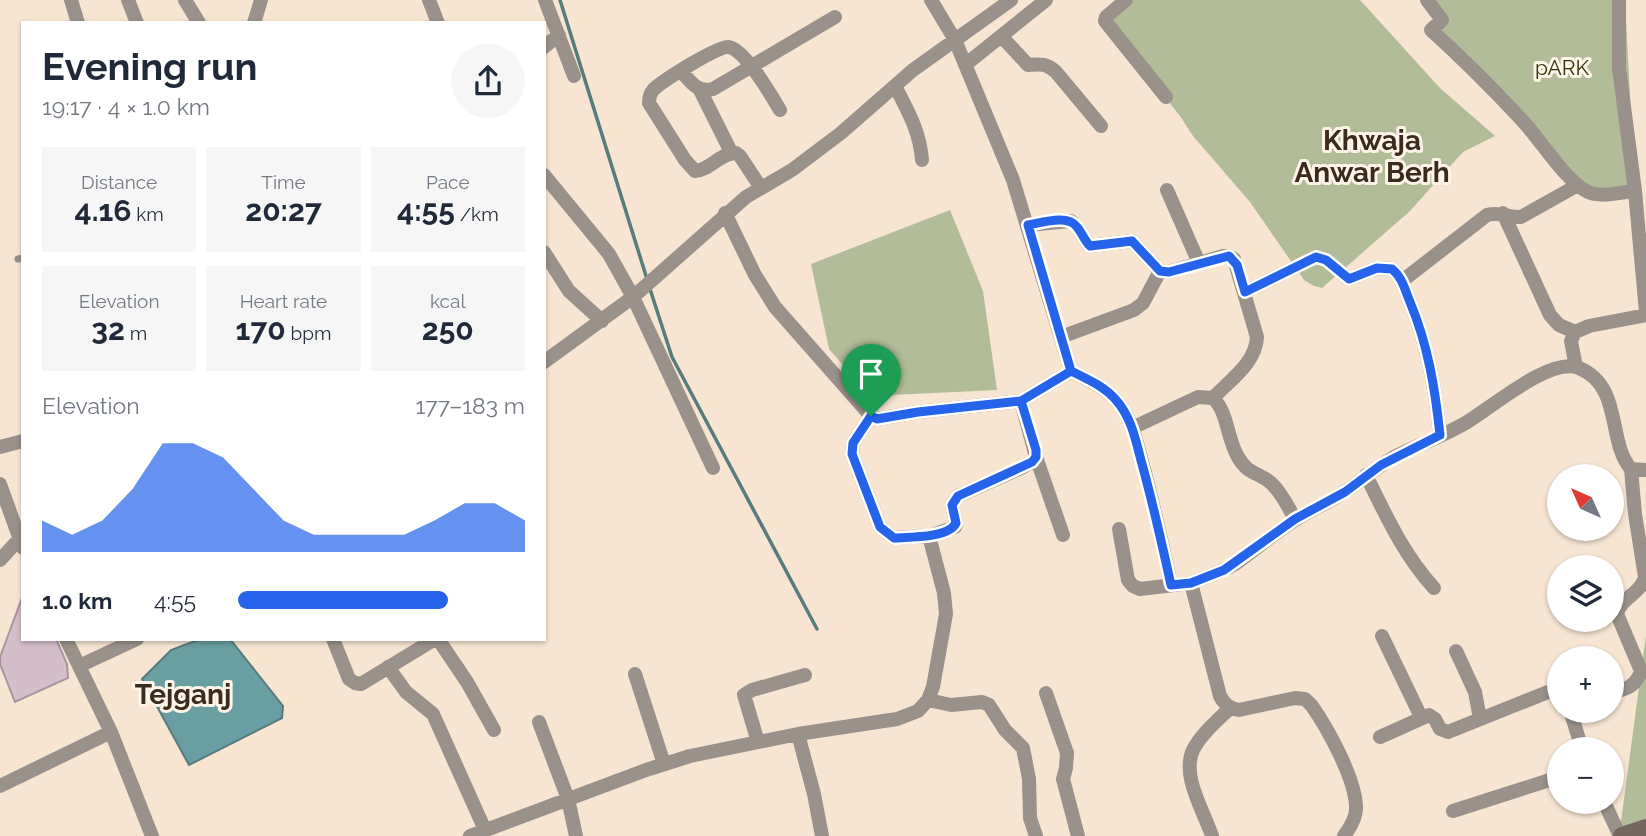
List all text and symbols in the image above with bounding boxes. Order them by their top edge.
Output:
text: Evening run [42,44,257,89]
button: share [451,44,525,118]
park label: pARK [1535,55,1590,80]
text: 19:17 · 4 × 1.0 km [42,93,210,120]
district label: Khwaja Anwar Berh [1294,124,1450,189]
text: Distance [81,171,157,193]
text: Time [261,171,306,193]
text: Pace [426,171,470,193]
text: 4.16 [75,193,131,228]
text: 20:27 [245,193,322,228]
text: 4:55 [397,193,455,228]
text: km [131,203,164,225]
text: /km [455,203,499,225]
text: Elevation [79,290,160,312]
text: Heart rate [240,290,327,312]
text: kcal [430,290,466,312]
text: 32 [91,312,125,347]
text: 170 [236,312,286,347]
text: 250 [422,312,474,347]
text: m [125,322,147,344]
text: bpm [286,322,331,344]
pin [841,344,901,416]
icon: arrive [852,355,890,393]
text: Elevation [42,392,140,419]
text: 177–183 m [416,392,525,419]
north arrow [1547,464,1624,541]
map controls [1547,464,1624,814]
button: layers [1547,555,1624,632]
text: 1.0 km [42,587,112,614]
text: 4:55 [154,587,196,614]
button: + [1547,646,1624,723]
district label: Tejganj [135,678,231,711]
button: − [1547,737,1624,814]

